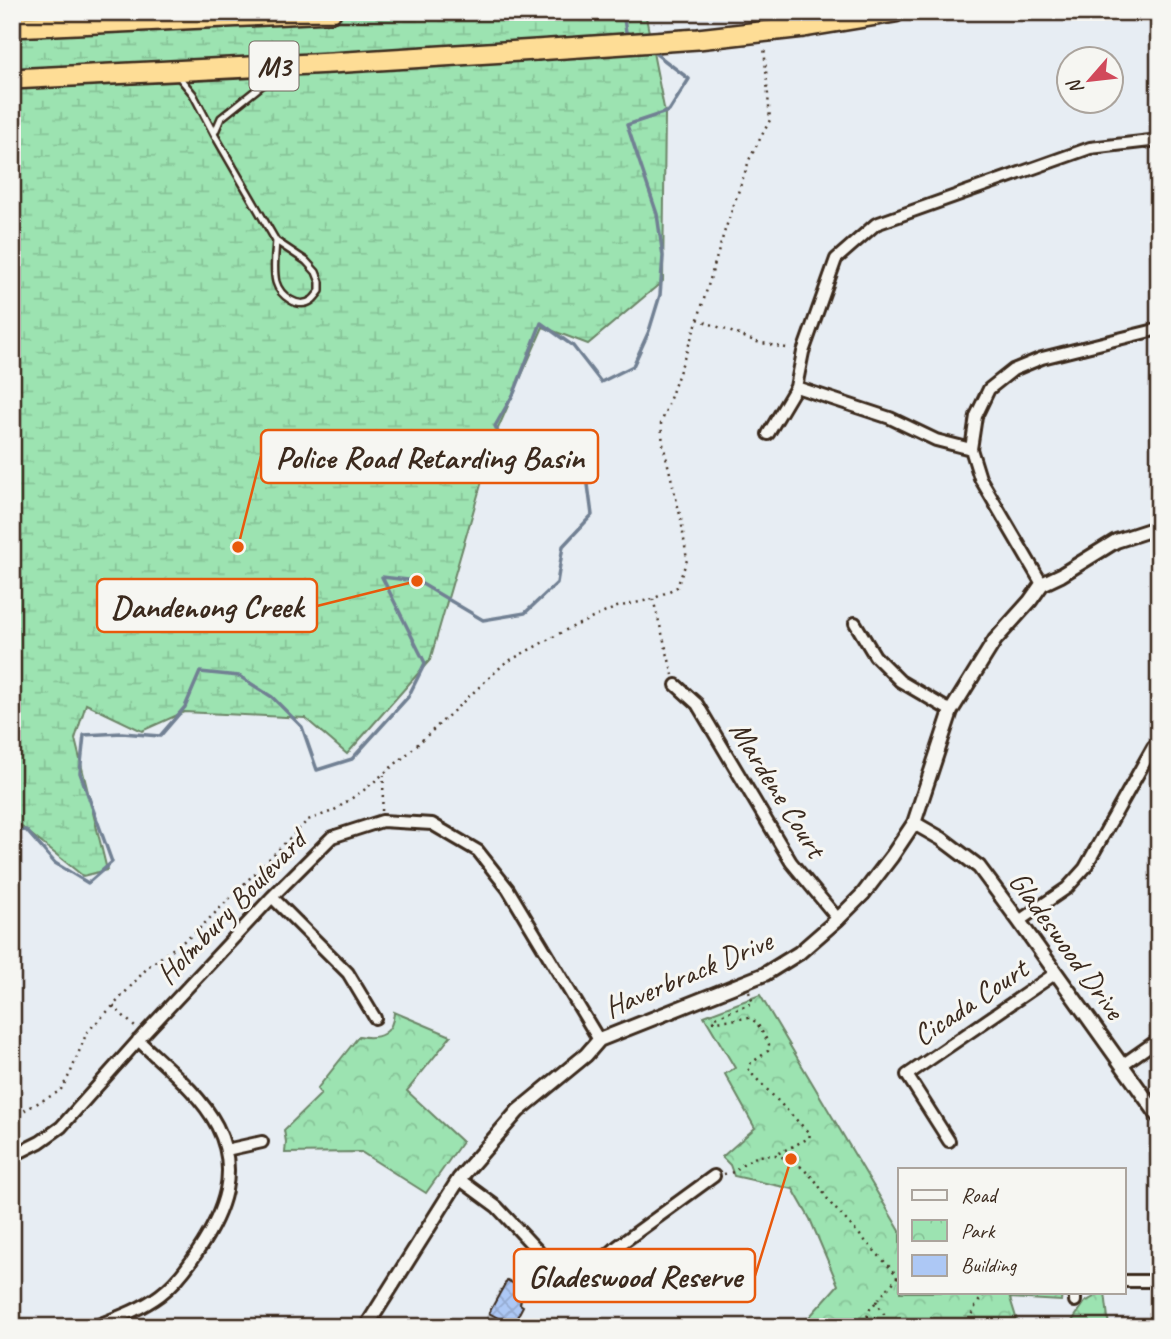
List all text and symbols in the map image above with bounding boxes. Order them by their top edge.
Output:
road number: M3 [250,42,298,90]
north arrow [1056,46,1126,116]
text: N [1061,74,1089,98]
callout: Police Road Retarding Basin [261,430,598,483]
text: Police Road Retarding Basin [276,437,586,478]
callout: Dandenong Creek [97,579,317,632]
text: Dandenong Creek [111,586,306,627]
street label: Mardene Court [721,714,837,867]
street label: Holmbury Boulevard [148,819,317,992]
street label: Gladeswood Drive [1000,863,1135,1028]
street label: Haverbrack Drive [598,921,780,1026]
street label: Cicada Court [905,948,1037,1054]
legend [898,1168,1126,1294]
text: Road [961,1182,1000,1208]
text: Park [961,1218,996,1244]
callout: Gladeswood Reserve [514,1249,755,1302]
text: Building [961,1252,1018,1278]
text: Gladeswood Reserve [528,1256,745,1297]

